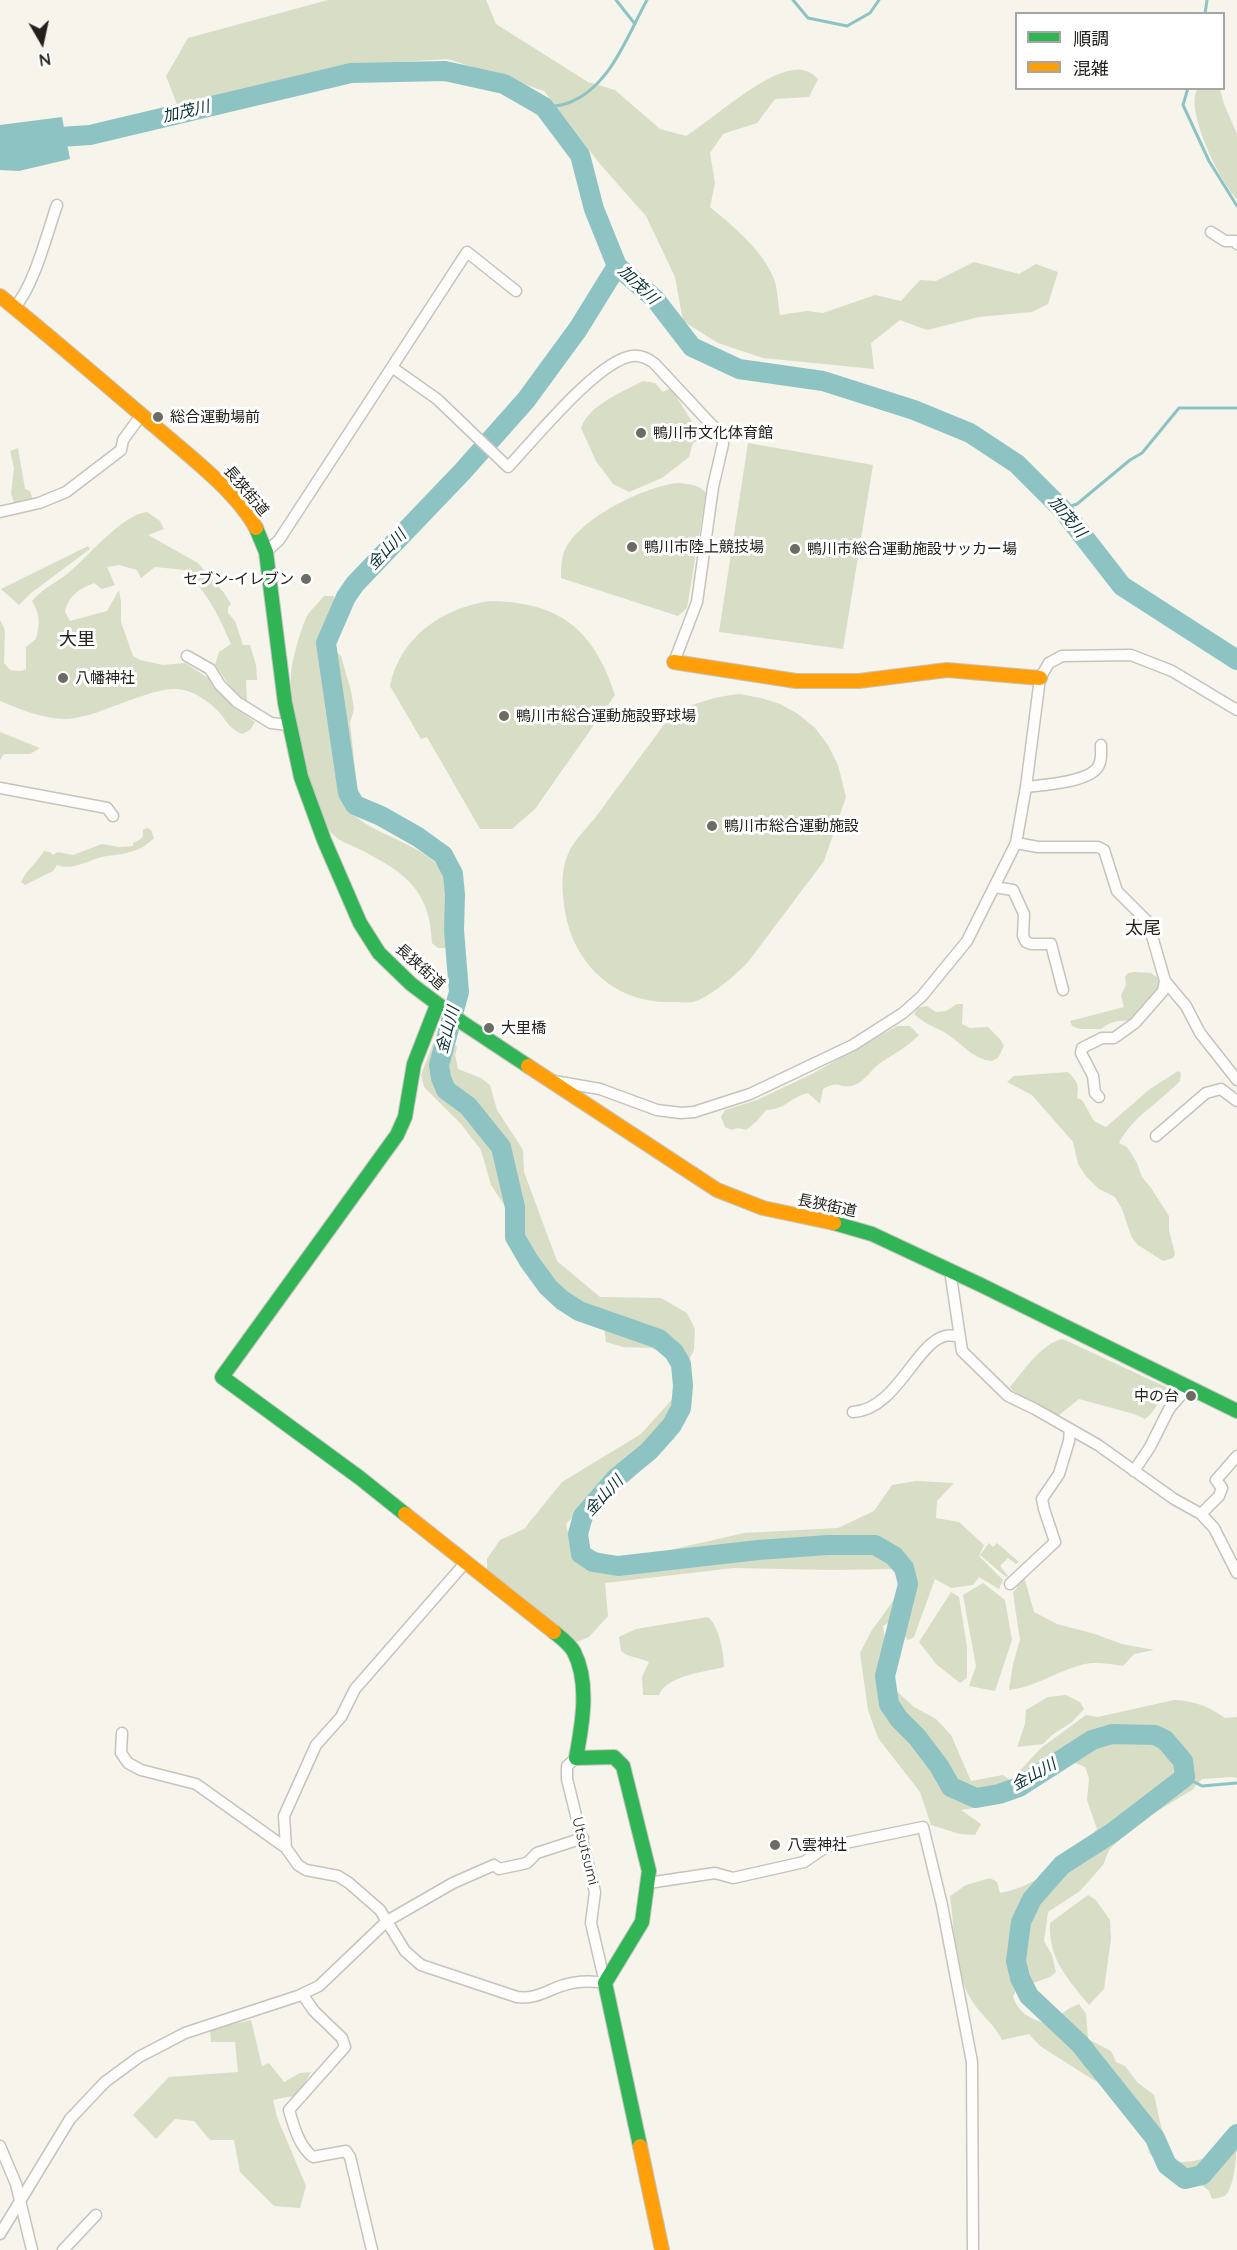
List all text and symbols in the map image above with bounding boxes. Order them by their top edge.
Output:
north arrow [12,12,72,72]
legend [1015,12,1225,90]
text: 順調 [1073,27,1109,50]
text: N [37,49,52,71]
text: 混雑 [1073,57,1109,80]
water label: 加茂川 [160,97,212,127]
water label: 加茂川 [614,261,662,309]
place label: 総合運動場前 [170,408,260,426]
marker: 総合運動場前 [151,410,165,424]
place label: 鴨川市文化体育館 [653,424,773,442]
marker: 鴨川市文化体育館 [634,426,648,440]
street label: 長狭街道 [220,462,272,520]
water label: 加茂川 [1044,492,1090,542]
water label: 金山川 [364,526,410,574]
place label: 鴨川市陸上競技場 [644,538,764,556]
marker: 鴨川市陸上競技場 [625,540,639,554]
place label: 鴨川市総合運動施設サッカー場 [807,540,1017,558]
marker: 鴨川市総合運動施設サッカー場 [788,542,802,556]
place label: セブン-イレブン [183,570,294,588]
marker: セブン-イレブン [299,572,313,586]
district label: 大里 [59,629,95,651]
place label: 八幡神社 [75,669,135,687]
marker: 八幡神社 [56,671,70,685]
place label: 鴨川市総合運動施設野球場 [516,707,696,725]
marker: 鴨川市総合運動施設野球場 [497,709,511,723]
place label: 鴨川市総合運動施設 [724,817,859,835]
marker: 鴨川市総合運動施設 [705,819,719,833]
district label: 太尾 [1125,918,1161,940]
street label: 長狭街道 [392,940,448,994]
water label: 金山川 [433,1004,463,1056]
place label: 大里橋 [501,1019,546,1037]
marker: 大里橋 [482,1021,496,1035]
street label: 長狭街道 [796,1191,858,1221]
place label: 中の台 [1134,1387,1179,1405]
marker: 中の台 [1184,1389,1198,1403]
water label: 金山川 [581,1472,627,1520]
water label: 金山川 [1008,1755,1060,1795]
street label: Utsutsumi [568,1815,602,1887]
place label: 八雲神社 [787,1836,847,1854]
marker: 八雲神社 [768,1838,782,1852]

